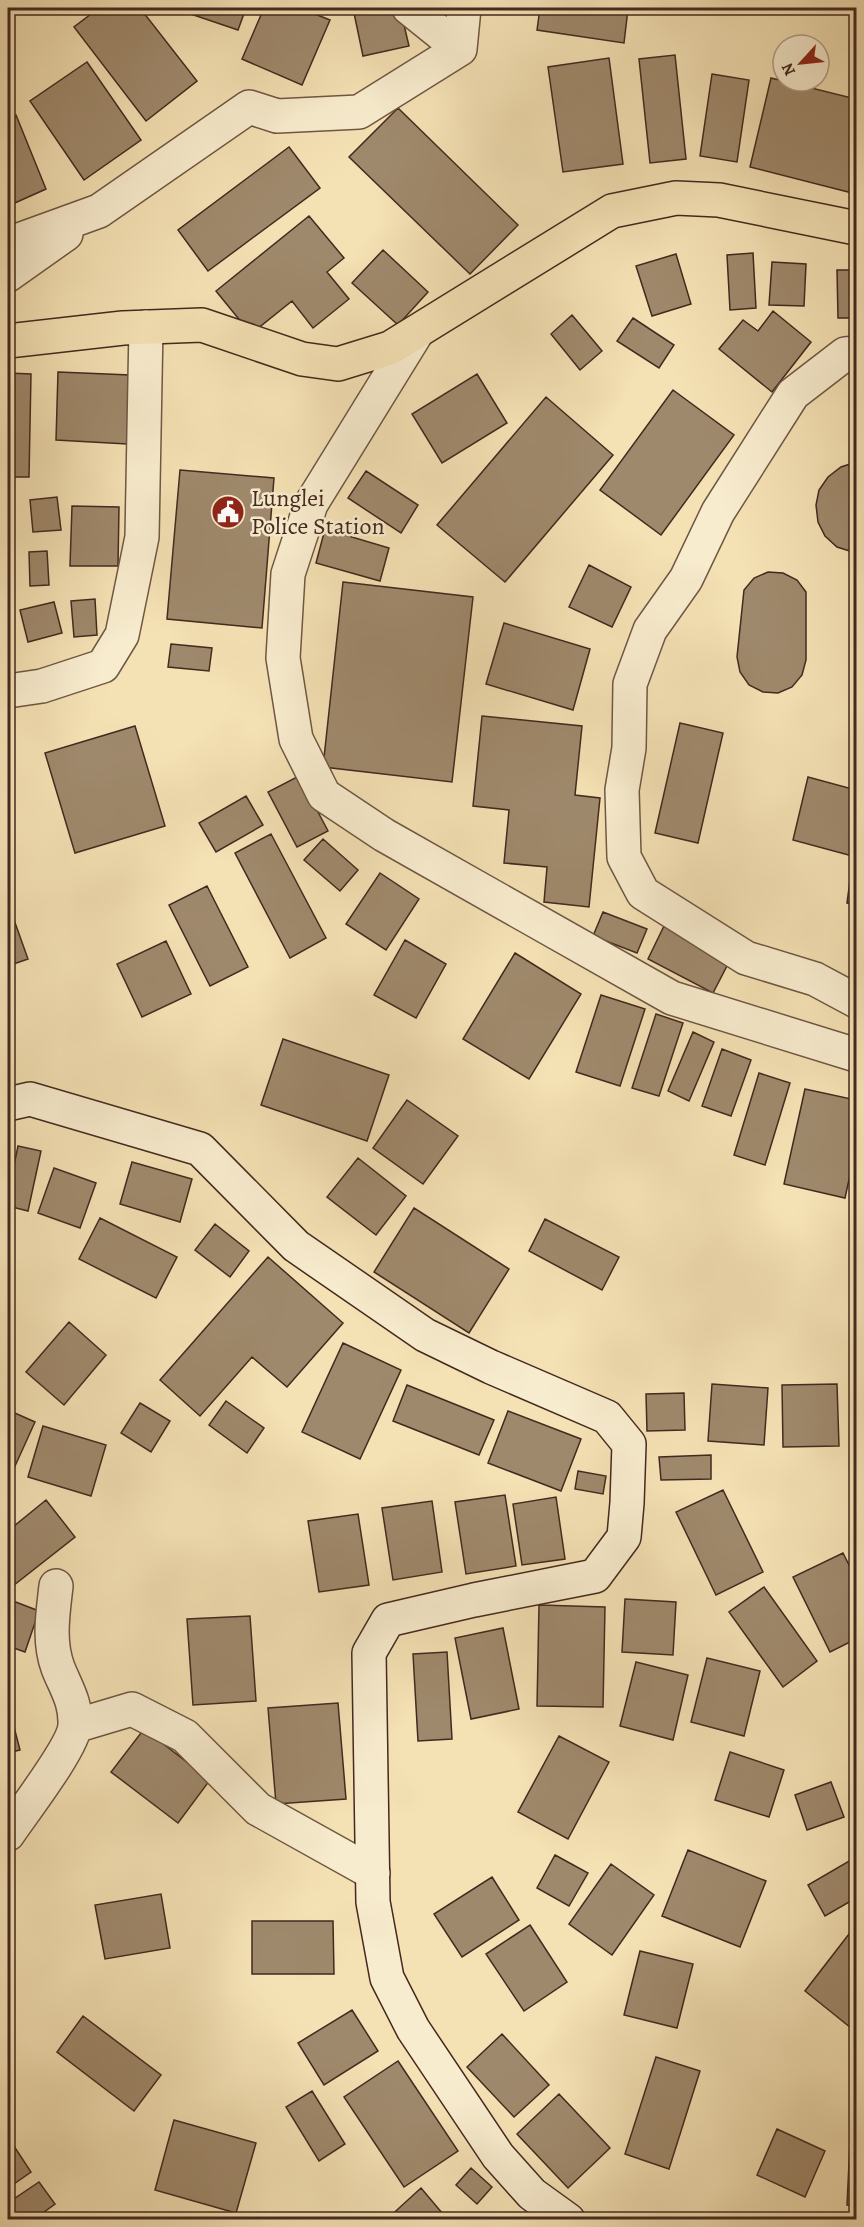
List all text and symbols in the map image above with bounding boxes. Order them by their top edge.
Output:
north arrow [771,33,831,93]
text: N [776,59,801,80]
place label: Lunglei Police Station [251,482,385,542]
public building icon: Lunglei Police Station [210,494,246,530]

